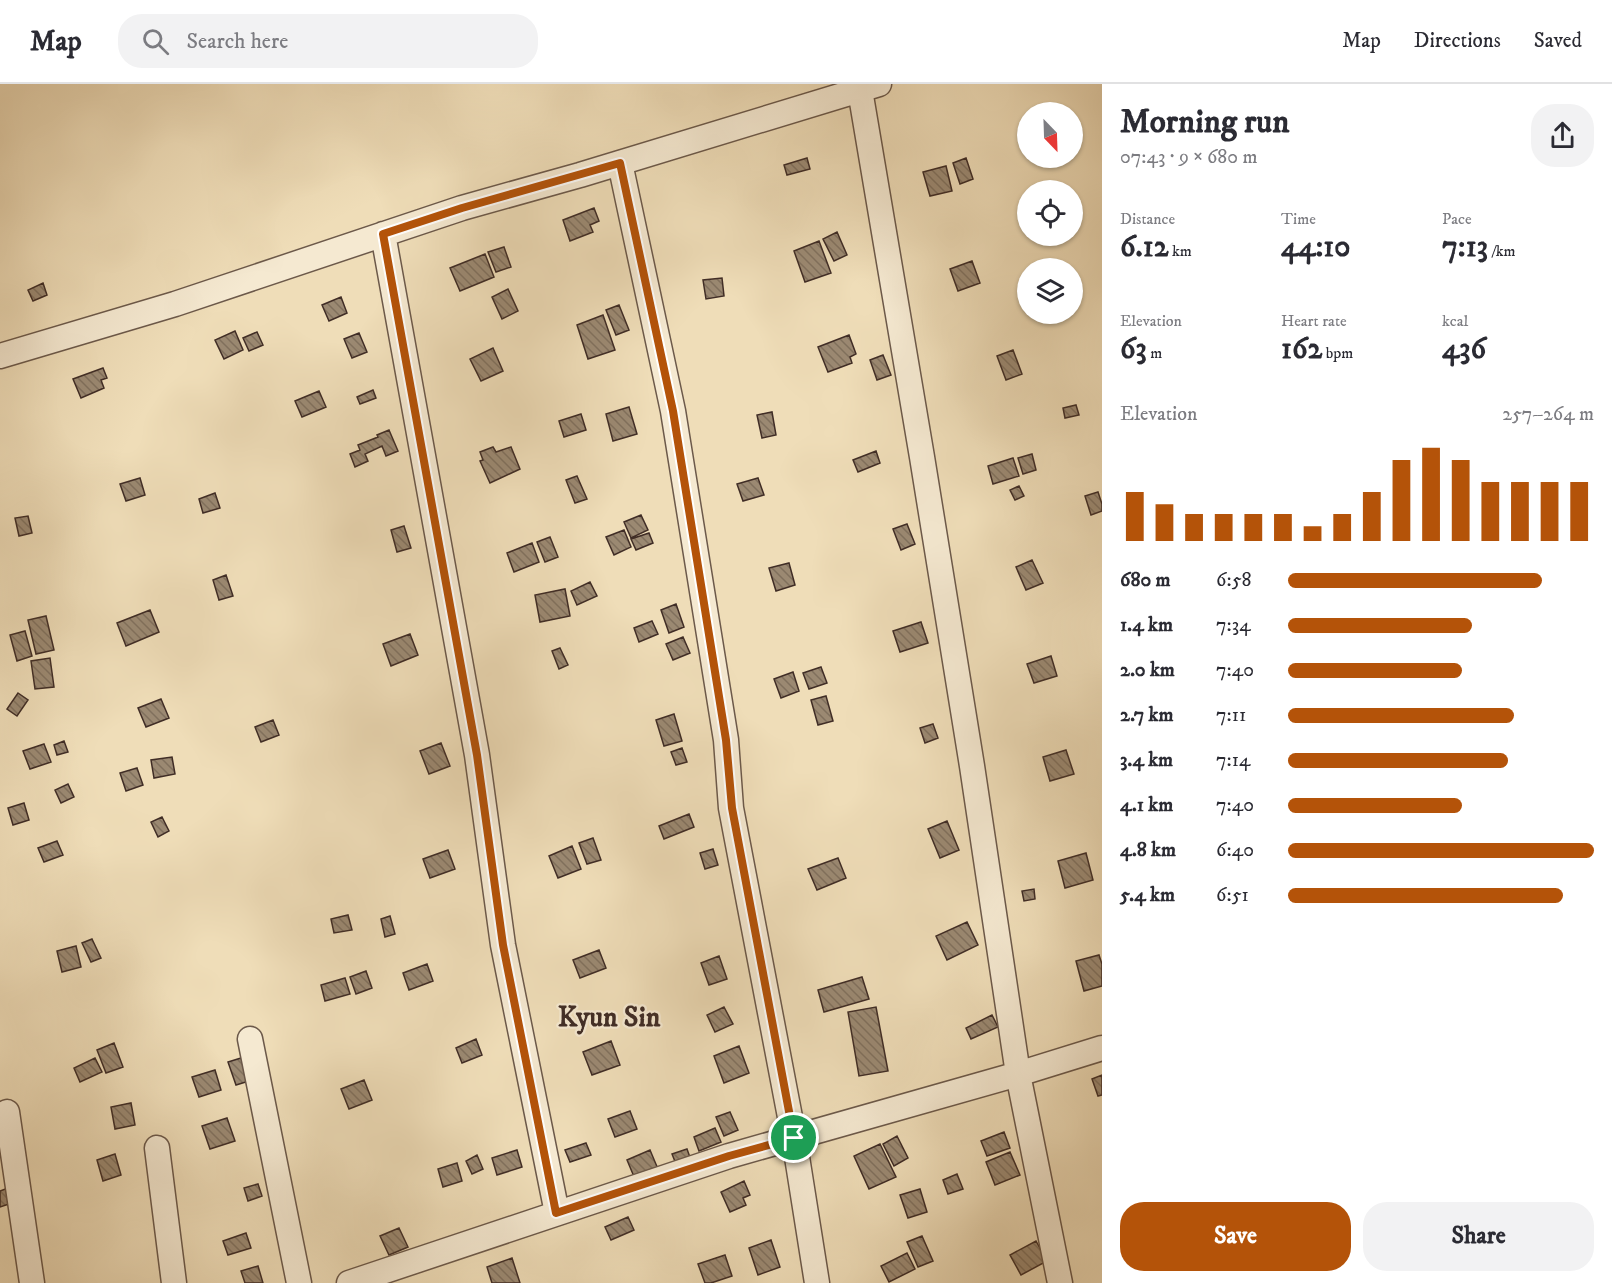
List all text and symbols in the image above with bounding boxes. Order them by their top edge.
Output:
search box [118,14,538,68]
text: Map [30,24,82,59]
icon: search [139,25,172,58]
text: Search here [187,28,288,55]
text: Map [1342,28,1381,54]
text: Directions [1414,28,1501,54]
text: Saved [1534,28,1582,54]
north arrow [1017,102,1083,168]
map controls [1017,102,1083,324]
text: Morning run [1120,102,1289,143]
button: share [1531,104,1594,167]
text: 07:43 · 9 × 680 m [1120,145,1257,170]
button: locate [1017,180,1083,246]
text: Distance [1120,209,1175,229]
text: Time [1281,209,1316,229]
text: Pace [1442,209,1472,229]
text: 6.12 [1120,229,1168,266]
text: 44:10 [1281,229,1350,266]
text: 7:13 [1442,229,1488,266]
text: km [1168,241,1192,261]
text: /km [1488,241,1516,261]
button: layers [1017,258,1083,324]
text: Elevation [1120,311,1182,331]
text: Heart rate [1281,311,1347,331]
text: kcal [1442,311,1468,331]
text: 63 [1120,331,1147,368]
text: 162 [1281,331,1322,368]
text: 436 [1442,331,1486,368]
text: m [1147,343,1162,363]
text: bpm [1322,343,1353,363]
text: Elevation [1120,402,1197,427]
text: 257–264 m [1502,402,1594,427]
text: 680 m [1120,568,1171,593]
text: 6:58 [1216,568,1252,593]
text: 1.4 km [1120,613,1173,638]
text: 7:34 [1216,613,1251,638]
text: 2.0 km [1120,658,1175,683]
text: 7:40 [1216,658,1254,683]
text: 2.7 km [1120,703,1173,728]
text: 7:11 [1216,703,1246,728]
text: 3.4 km [1120,748,1173,773]
text: 7:14 [1216,748,1251,773]
text: 4.1 km [1120,793,1173,818]
text: 7:40 [1216,793,1254,818]
text: 4.8 km [1120,838,1176,863]
text: 6:40 [1216,838,1254,863]
text: 5.4 km [1120,883,1175,908]
text: 6:51 [1216,883,1249,908]
district label: Kyun Sin [558,1000,661,1035]
pin [768,1112,819,1163]
icon: arrive [777,1121,810,1154]
button: Save [1120,1202,1351,1271]
button: Share [1363,1202,1594,1271]

